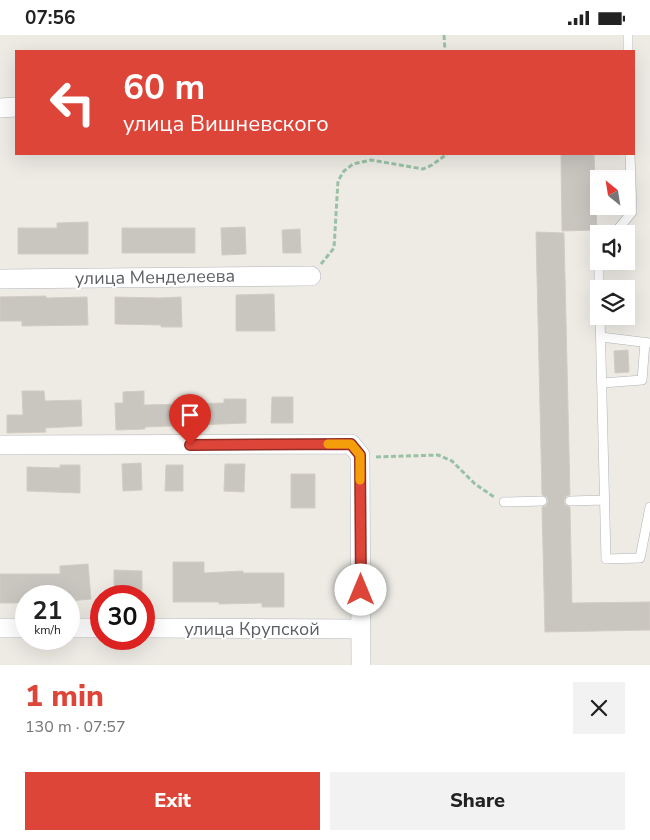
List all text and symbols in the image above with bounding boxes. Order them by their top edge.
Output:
text: 07:56 [25,5,75,31]
text: 60 m [123,64,205,111]
icon: left [40,70,105,135]
text: улица Вишневского [123,109,329,139]
north arrow [590,170,635,215]
map controls [590,170,635,325]
button: sound [590,225,635,270]
street label: улица Менделеева [75,264,235,290]
button: layers [590,280,635,325]
pin [169,394,211,445]
icon: arrive [176,401,204,429]
position arrow [334,563,386,615]
speed limit sign: 30 [90,585,155,650]
text: 21 [32,594,63,628]
street label: улица Крупской [184,617,320,641]
text: km/h [34,622,61,638]
text: 1 min [25,676,104,717]
button: close [573,682,625,734]
text: 130 m · 07:57 [25,716,126,738]
button: Exit [25,772,320,830]
button: Share [330,772,625,830]

